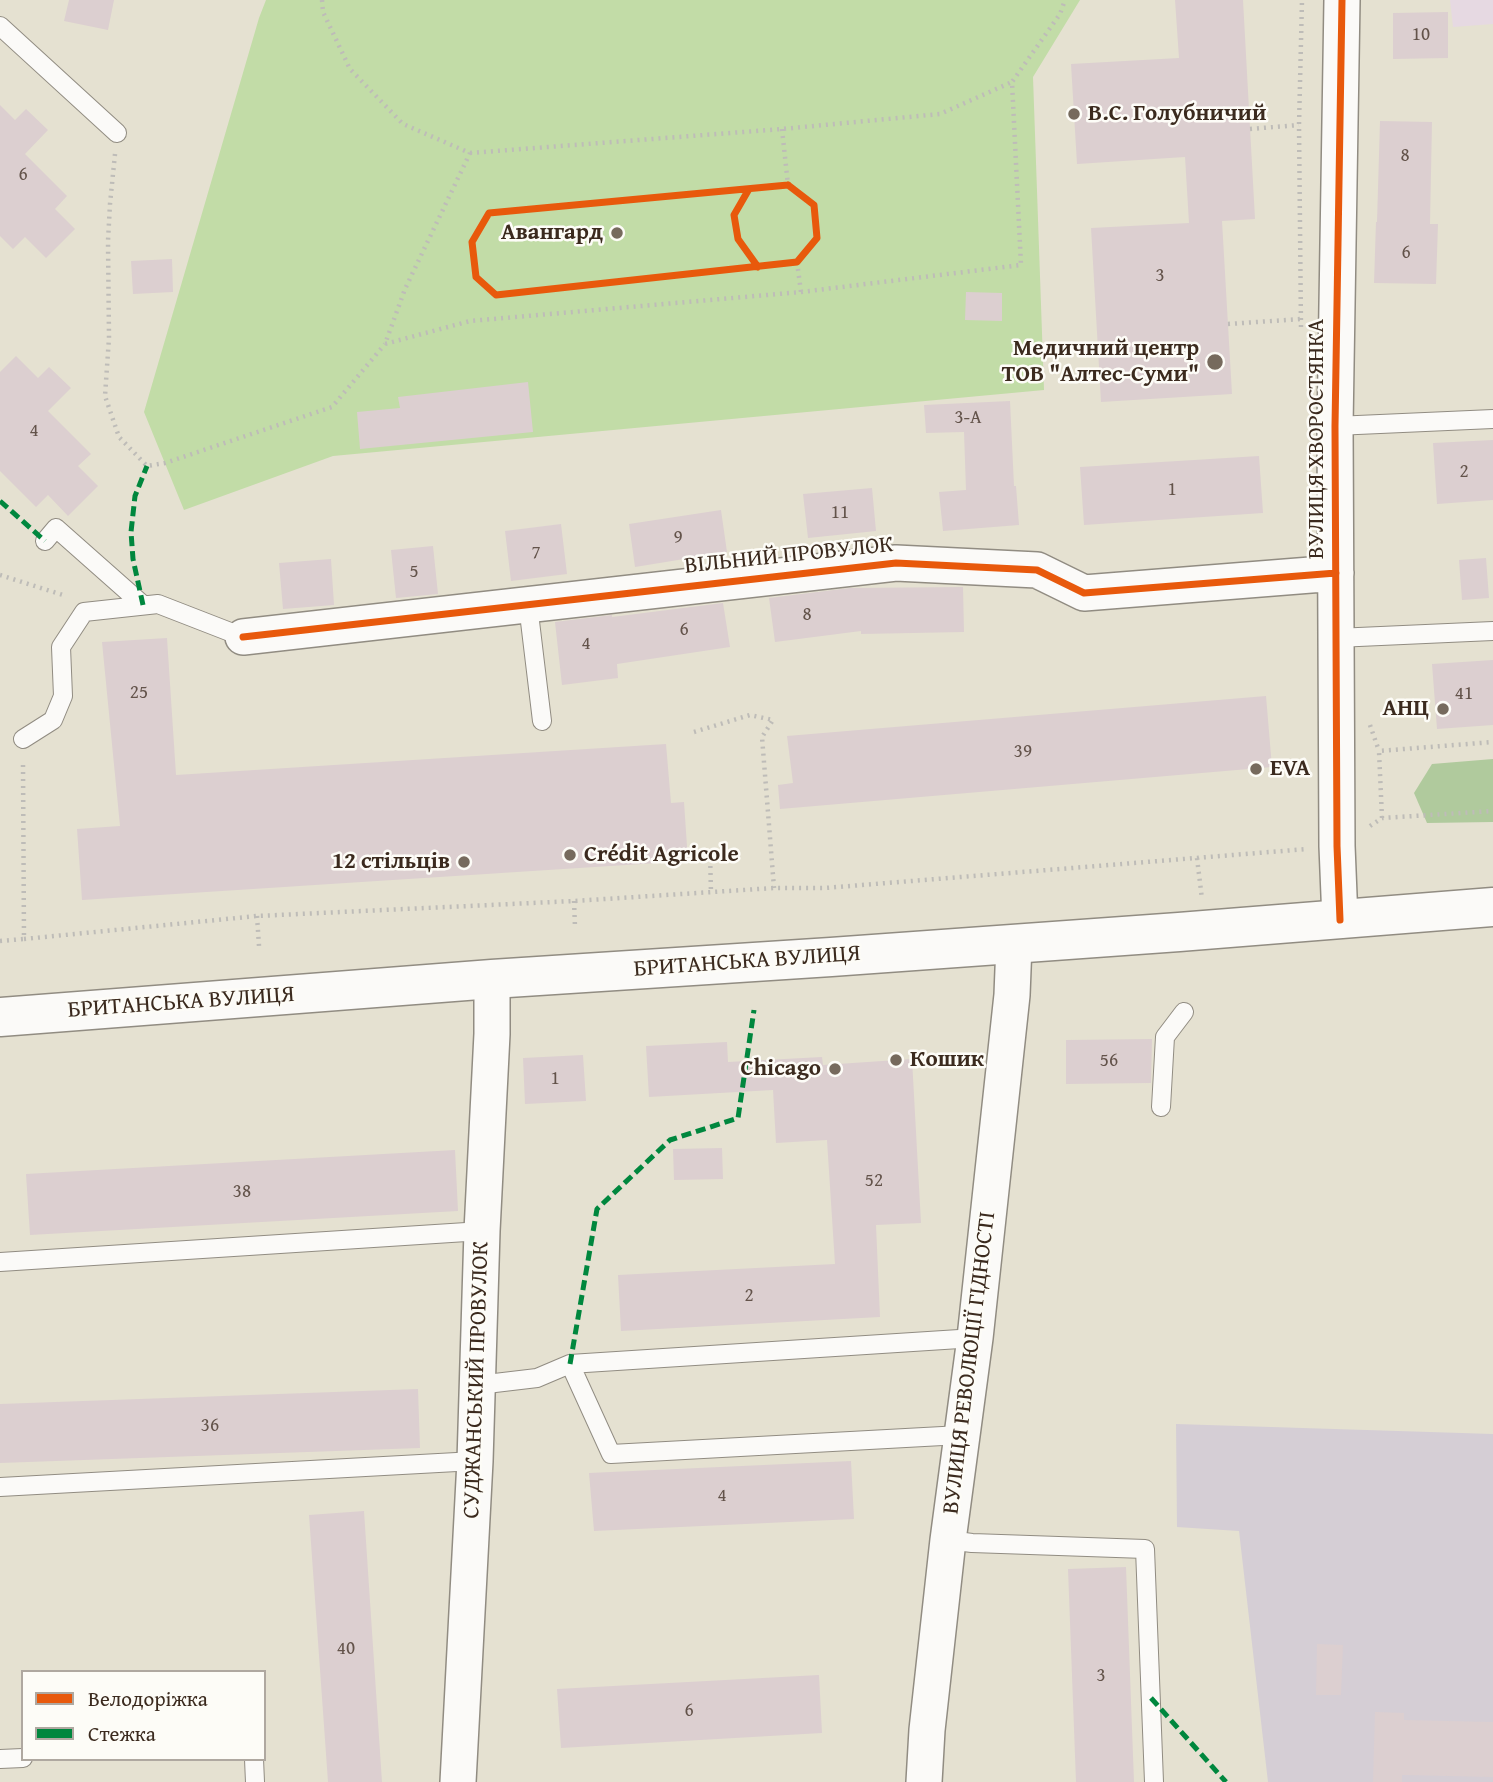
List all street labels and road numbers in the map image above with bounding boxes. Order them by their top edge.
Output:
street label: ВУЛИЦЯ ХВОРОСТЯНКА [1303,319,1331,559]
street label: ВІЛЬНИЙ ПРОВУЛОК [683,531,895,581]
street label: БРИТАНСЬКА ВУЛИЦЯ [633,940,861,984]
street label: БРИТАНСЬКА ВУЛИЦЯ [67,981,295,1025]
street label: ВУЛИЦЯ РЕВОЛЮЦІЇ ГІДНОСТІ [938,1210,1002,1516]
street label: СУДЖАНСЬКИЙ ПРОВУЛОК [458,1241,496,1519]

